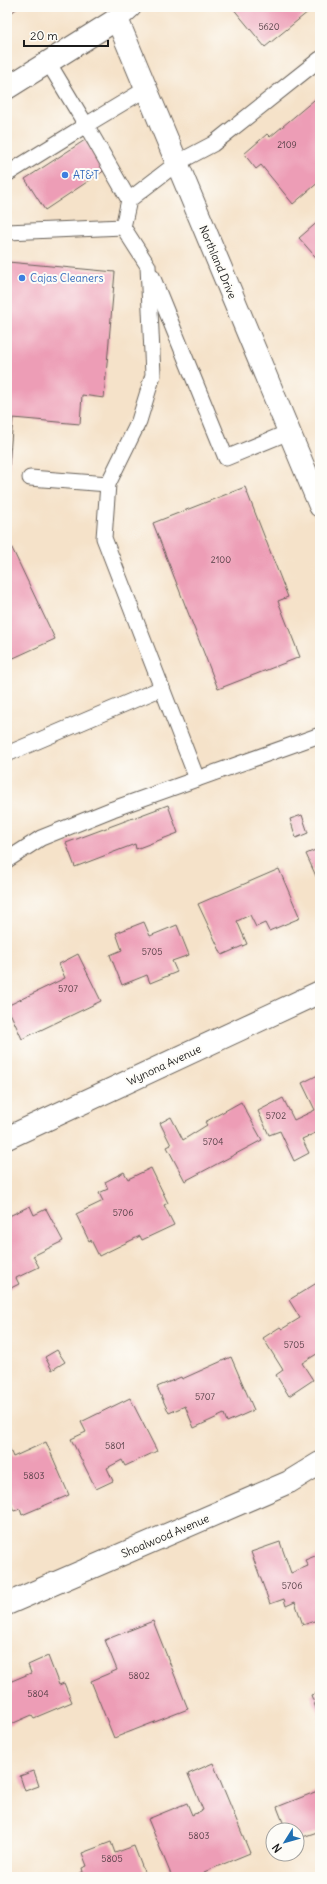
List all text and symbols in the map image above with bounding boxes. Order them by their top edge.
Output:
house number: 5620 [258,21,280,32]
scale bar [24,22,108,48]
text: 20 m [30,28,58,43]
house number: 2109 [277,139,297,150]
place label: AT&T [73,168,99,182]
marker: AT&T [60,170,70,180]
street label: Northland Drive [196,223,240,301]
place label: Cajas Cleaners [30,271,104,285]
marker: Cajas Cleaners [17,273,27,283]
house number: 2100 [211,554,231,565]
house number: 5705 [142,946,162,957]
house number: 5707 [58,983,78,994]
street label: Wynona Avenue [124,1042,204,1088]
house number: 5702 [266,1110,286,1121]
house number: 5704 [203,1136,223,1147]
house number: 5706 [113,1207,133,1218]
house number: 5705 [284,1339,304,1350]
house number: 5707 [195,1391,215,1402]
house number: 5801 [105,1440,125,1451]
house number: 5803 [23,1470,45,1481]
street label: Shoalwood Avenue [119,1511,211,1561]
house number: 5706 [282,1580,302,1591]
house number: 5802 [128,1670,150,1681]
house number: 5804 [27,1688,49,1699]
north arrow [265,1822,305,1862]
house number: 5803 [188,1830,210,1841]
text: N [269,1841,285,1855]
house number: 5805 [101,1853,123,1864]

